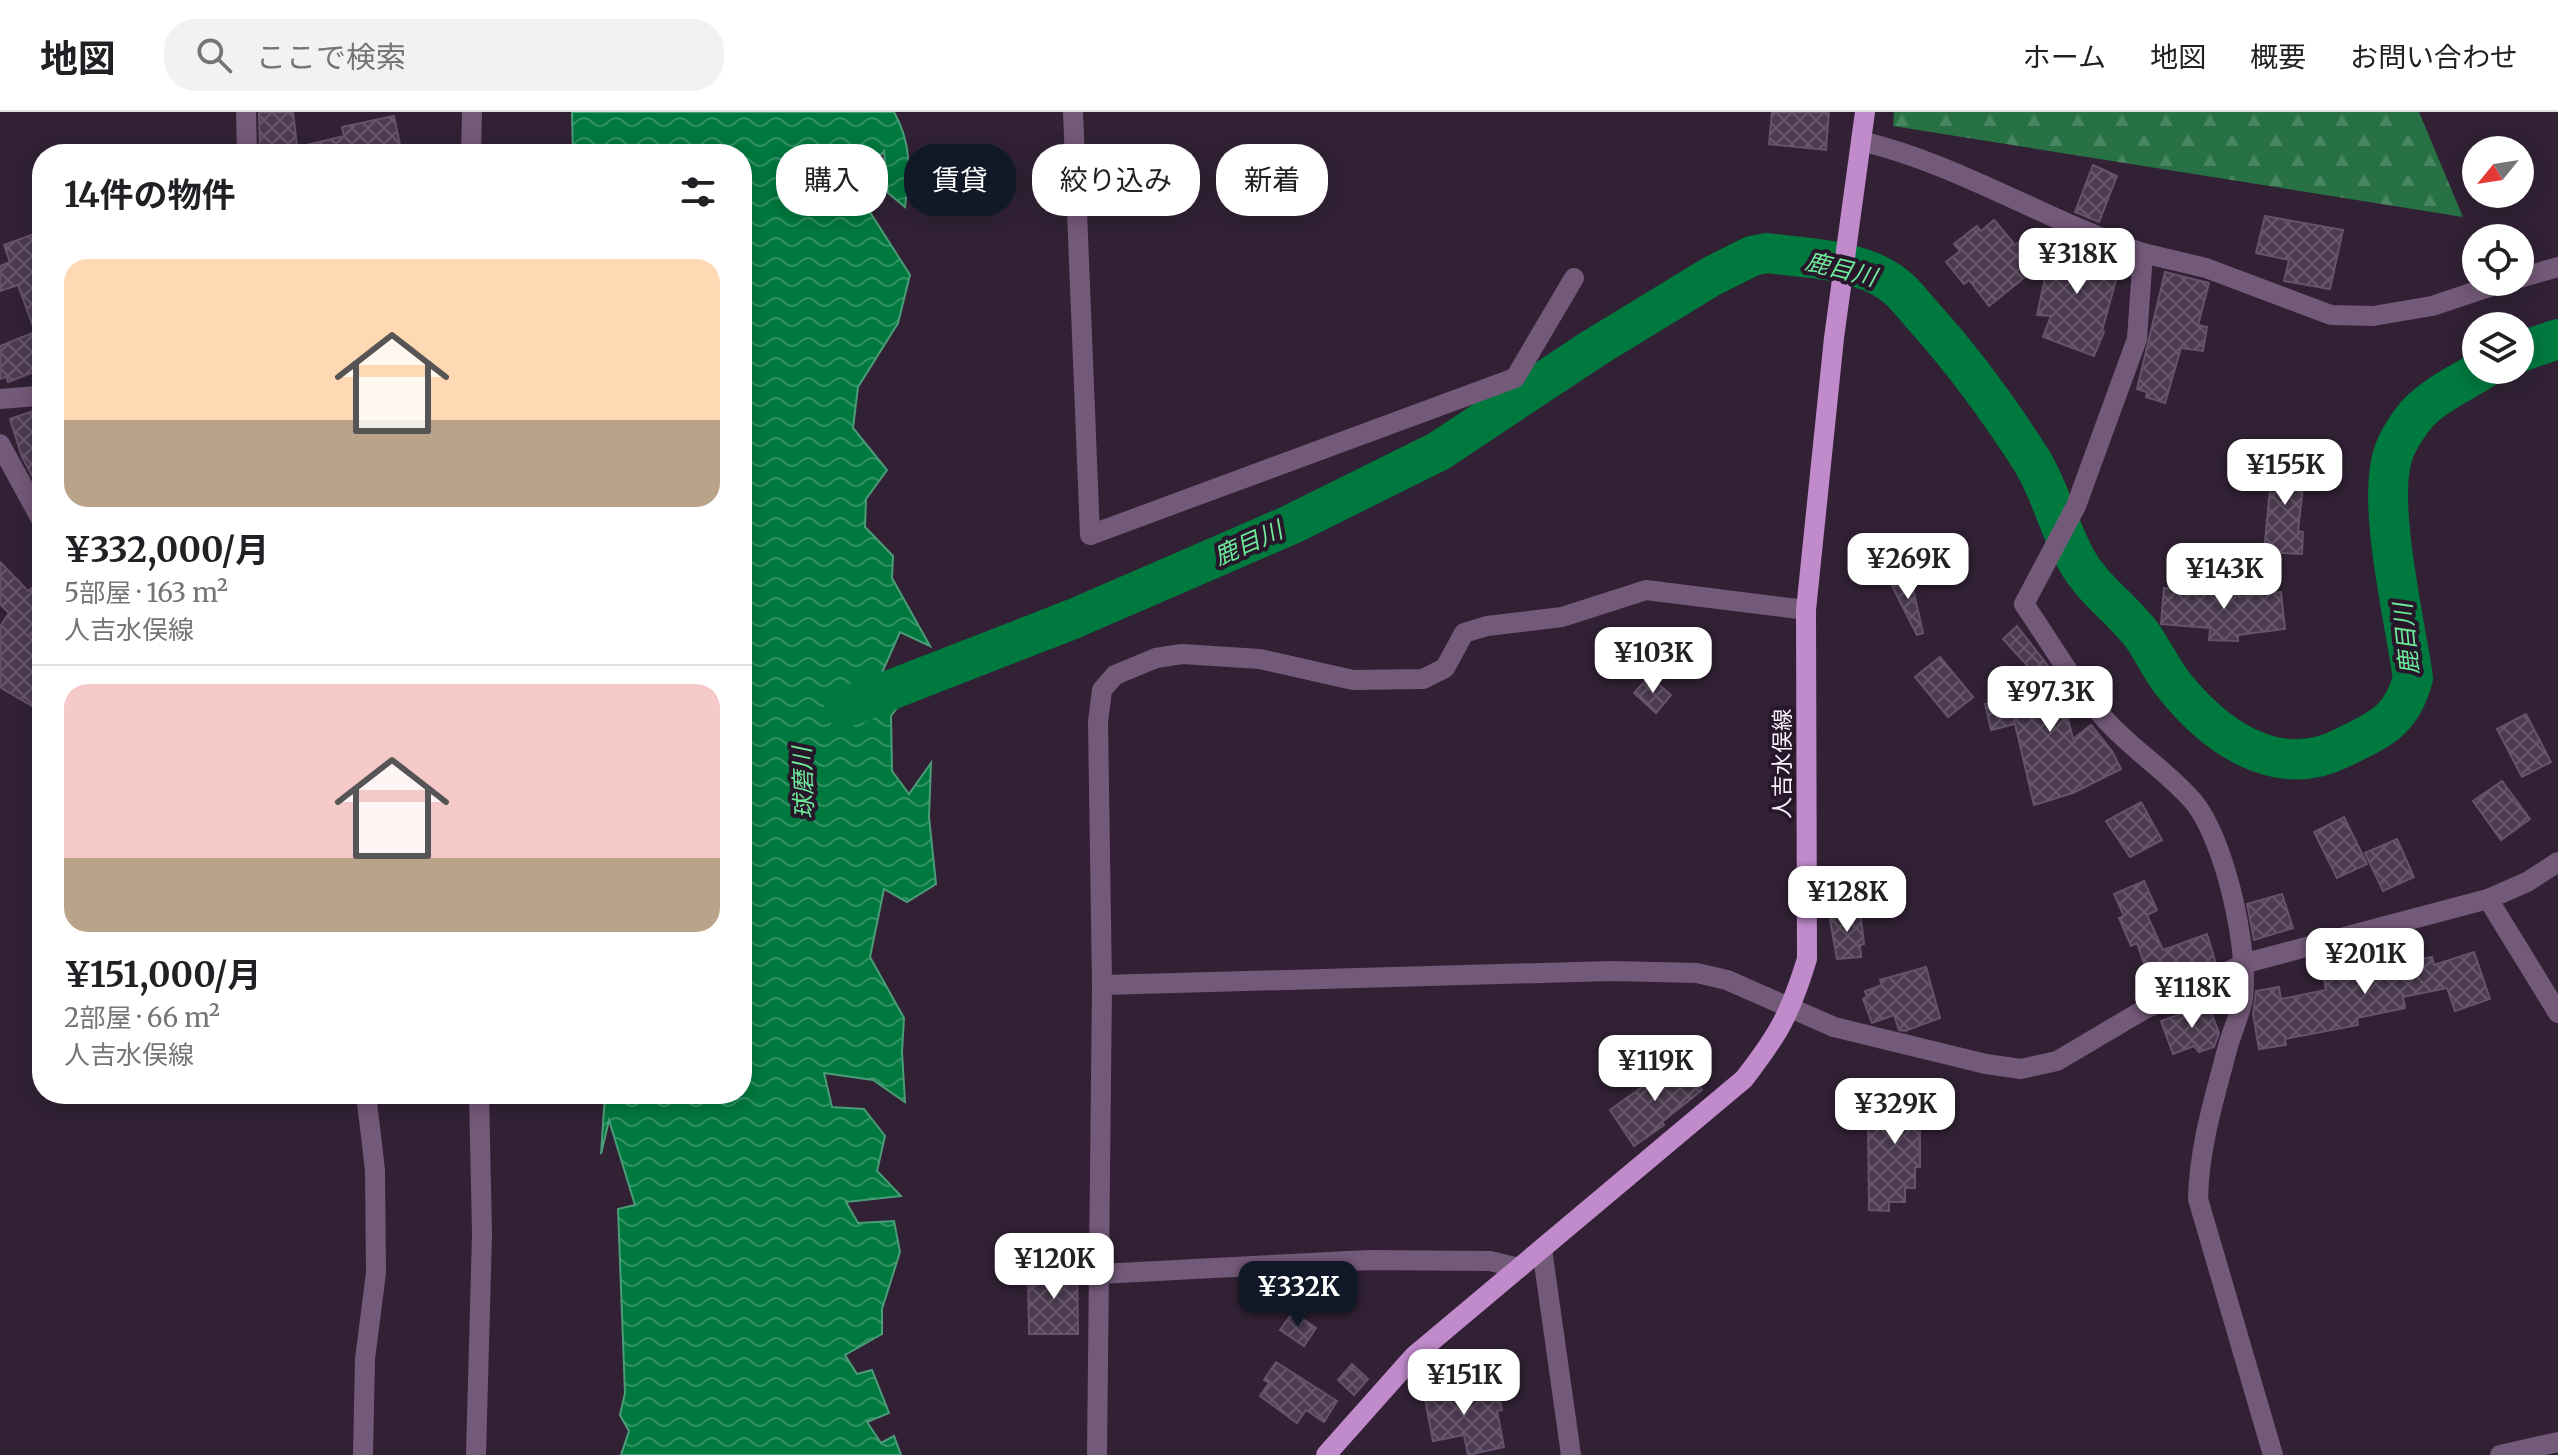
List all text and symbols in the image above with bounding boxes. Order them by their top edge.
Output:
search box [164,19,724,91]
icon: search [192,33,236,77]
text: 地図 [40,35,116,82]
text: ここで検索 [256,38,406,76]
text: ホーム [2023,39,2106,75]
text: 地図 [2150,39,2206,75]
text: 概要 [2250,39,2306,75]
text: お問い合わせ [2350,39,2518,75]
north arrow [2462,136,2534,208]
map controls [2462,136,2534,384]
chip: 購入 [776,144,888,216]
chip: 賃貸 [904,144,1016,216]
chip: 絞り込み [1032,144,1200,216]
chip: 新着 [1216,144,1328,216]
icon: filters [676,170,720,214]
text: 14件の物件 [64,174,236,216]
button: locate [2462,224,2534,296]
pin: ¥318K [2021,228,2133,296]
text: ¥318K [2037,237,2117,270]
water label: 鹿目川 [1802,245,1883,293]
icon: home [320,311,464,455]
button: layers [2462,312,2534,384]
pin: ¥155K [2229,439,2341,507]
text: ¥155K [2245,448,2325,481]
water label: 鹿目川 [1209,513,1290,572]
text: ¥332,000/月 [64,529,269,571]
pin: ¥269K [1852,533,1964,601]
text: ¥269K [1866,542,1950,575]
pin: ¥143K [2168,543,2280,611]
text: ¥143K [2185,552,2263,585]
text: 5部屋 · 163 m² [64,576,228,609]
water label: 鹿目川 [2387,599,2425,676]
text: 人吉水俣線 [64,613,194,646]
pin: ¥103K [1597,627,1709,695]
text: ¥103K [1613,636,1693,669]
pin: ¥97.3K [1985,666,2115,734]
text: ¥97.3K [2006,675,2094,708]
street label: 人吉水俣線 [1768,709,1796,819]
icon: home [320,736,464,880]
water label: 球磨川 [786,743,820,820]
pin: ¥128K [1791,866,1903,934]
text: ¥128K [1806,875,1888,908]
pin: ¥201K [2309,928,2421,996]
text: ¥201K [2324,937,2406,970]
text: ¥151,000/月 [64,954,262,996]
pin: ¥118K [2136,962,2248,1030]
text: ¥118K [2153,971,2231,1004]
text: 2部屋 · 66 m² [64,1001,220,1034]
pin: ¥119K [1599,1035,1711,1103]
text: 人吉水俣線 [64,1038,194,1071]
text: ¥119K [1617,1044,1693,1077]
pin: ¥329K [1839,1078,1951,1146]
text: ¥329K [1853,1087,1937,1120]
pin: ¥120K [998,1233,1110,1301]
text: ¥120K [1013,1242,1095,1275]
pin: ¥332K [1242,1261,1354,1329]
text: ¥332K [1257,1270,1339,1303]
pin: ¥151K [1408,1349,1520,1417]
text: ¥151K [1426,1358,1502,1391]

